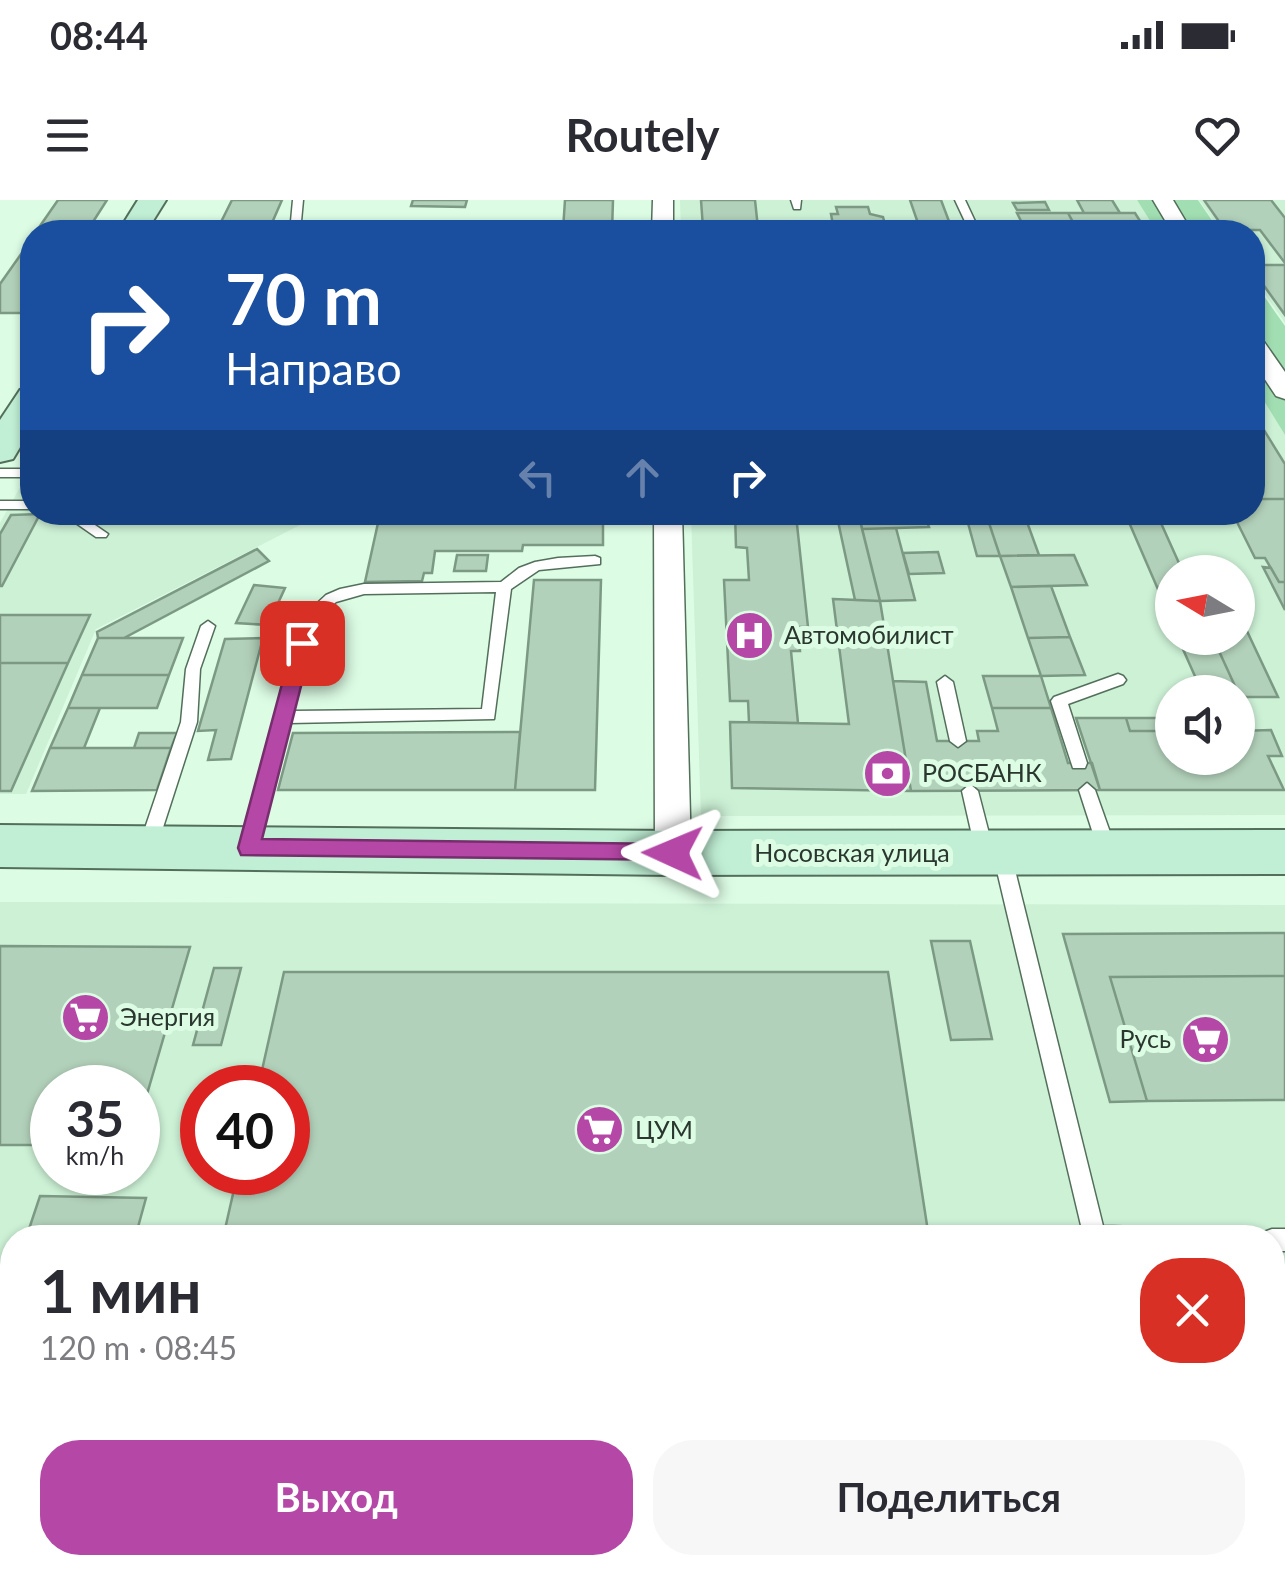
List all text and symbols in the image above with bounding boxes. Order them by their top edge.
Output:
text: 08:44 [50,12,148,58]
icon: menu [40,108,95,163]
text: Routely [565,108,720,162]
icon: heart [1190,108,1245,163]
text: 70 m [225,256,382,340]
icon: right [60,260,190,390]
text: Направо [225,341,402,395]
icon: left [510,450,565,505]
icon: ahead [615,450,670,505]
icon: right [720,450,775,505]
north arrow [1155,555,1255,655]
map controls [1155,555,1255,775]
pin [260,601,345,686]
hospital icon: Автомобилист [723,609,775,661]
icon: arrive [275,616,330,671]
place label: Автомобилист [784,619,954,649]
button: sound [1155,675,1255,775]
bank icon: РОСБАНК [861,747,913,799]
place label: РОСБАНК [922,757,1042,787]
position arrow [621,801,725,905]
street label: Носовская улица [754,837,950,867]
supermarket icon: Энергия [59,991,111,1043]
place label: Энергия [120,1001,215,1031]
supermarket icon: Русь [1180,1013,1232,1065]
place label: Русь [1120,1023,1171,1053]
speed limit sign: 40 [180,1065,310,1195]
text: 35 [66,1088,124,1148]
supermarket icon: ЦУМ [574,1104,626,1156]
place label: ЦУМ [635,1114,693,1144]
text: km/h [66,1140,124,1170]
text: 1 мин [40,1254,202,1326]
button: close [1140,1258,1245,1363]
text: 120 m · 08:45 [40,1328,237,1367]
button: Выход [40,1440,633,1555]
button: Поделиться [653,1440,1245,1555]

